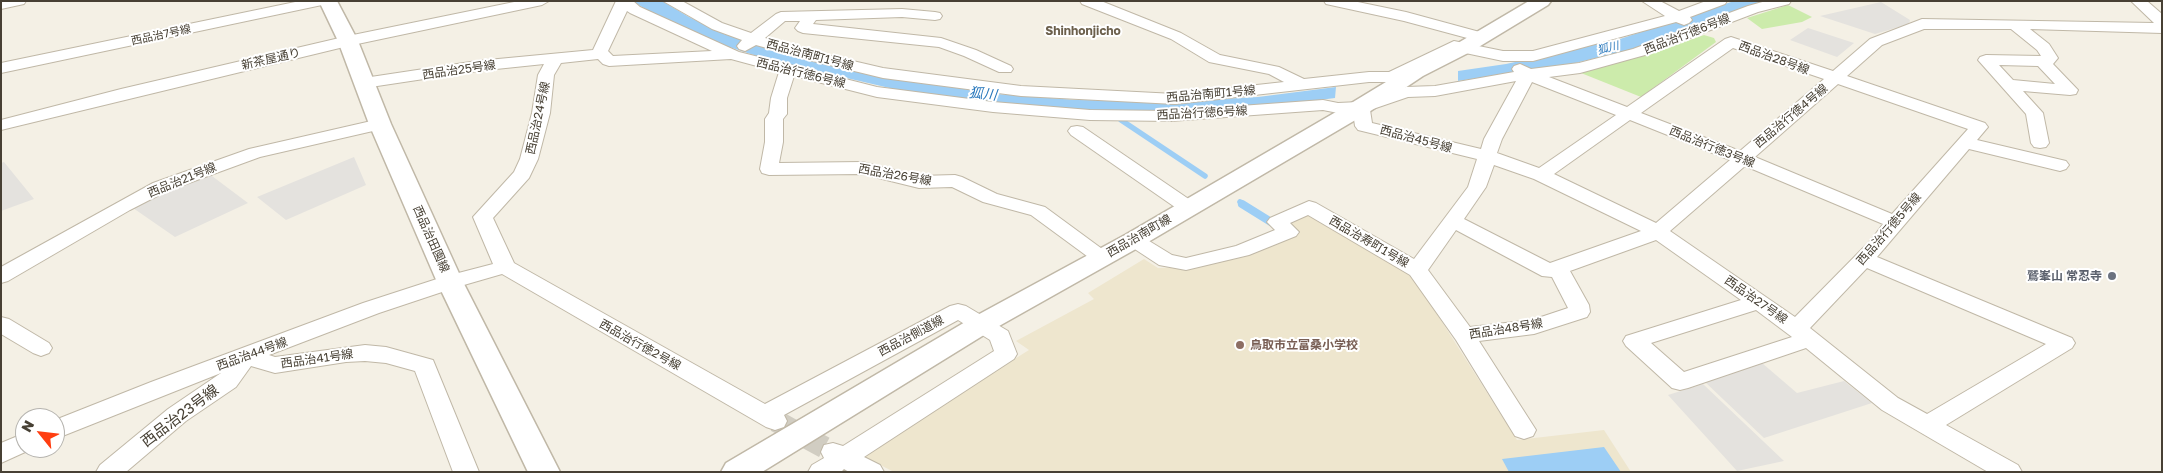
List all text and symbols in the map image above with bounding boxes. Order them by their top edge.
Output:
street label: 西品治行徳6号線 [1642,11,1732,57]
street label: 西品治7号線 [130,22,192,48]
district label: Shinhonjicho [1045,24,1121,38]
street label: 西品治南町1号線 [765,36,855,74]
water label: 狐川 [1596,39,1620,57]
street label: 西品治28号線 [1737,39,1811,77]
street label: 新茶屋通り [240,45,302,73]
street label: 西品治行徳6号線 [755,55,847,91]
street label: 西品治25号線 [421,58,497,82]
street label: 西品治24号線 [523,80,553,156]
street label: 西品治行徳4号線 [1751,81,1831,151]
street label: 西品治南町1号線 [1166,83,1256,105]
water label: 狐川 [968,84,998,104]
street label: 西品治行徳6号線 [1156,103,1248,123]
street label: 西品治45号線 [1378,122,1454,156]
street label: 西品治行徳3号線 [1667,123,1757,171]
street label: 西品治21号線 [146,160,218,200]
street label: 西品治26号線 [857,161,933,189]
street label: 西品治行徳5号線 [1854,190,1924,268]
street label: 西品治田園線 [410,203,452,275]
street label: 西品治南町線 [1104,212,1174,260]
street label: 西品治寿町1号線 [1327,213,1411,271]
place label: 鷲峯山 常忍寺 [2027,269,2102,283]
marker: 鷲峯山 常忍寺 [2106,270,2118,282]
street label: 西品治27号線 [1722,273,1790,327]
street label: 西品治側道線 [876,313,946,359]
street label: 西品治48号線 [1468,316,1544,342]
street label: 西品治行徳2号線 [597,317,683,373]
street label: 西品治44号線 [214,334,290,374]
place label: 鳥取市立富桑小学校 [1250,338,1358,352]
marker: 鳥取市立富桑小学校 [1234,339,1246,351]
street label: 西品治41号線 [280,347,354,371]
street label: 西品治23号線 [138,381,222,451]
north arrow [15,408,65,458]
text: N [17,417,37,435]

